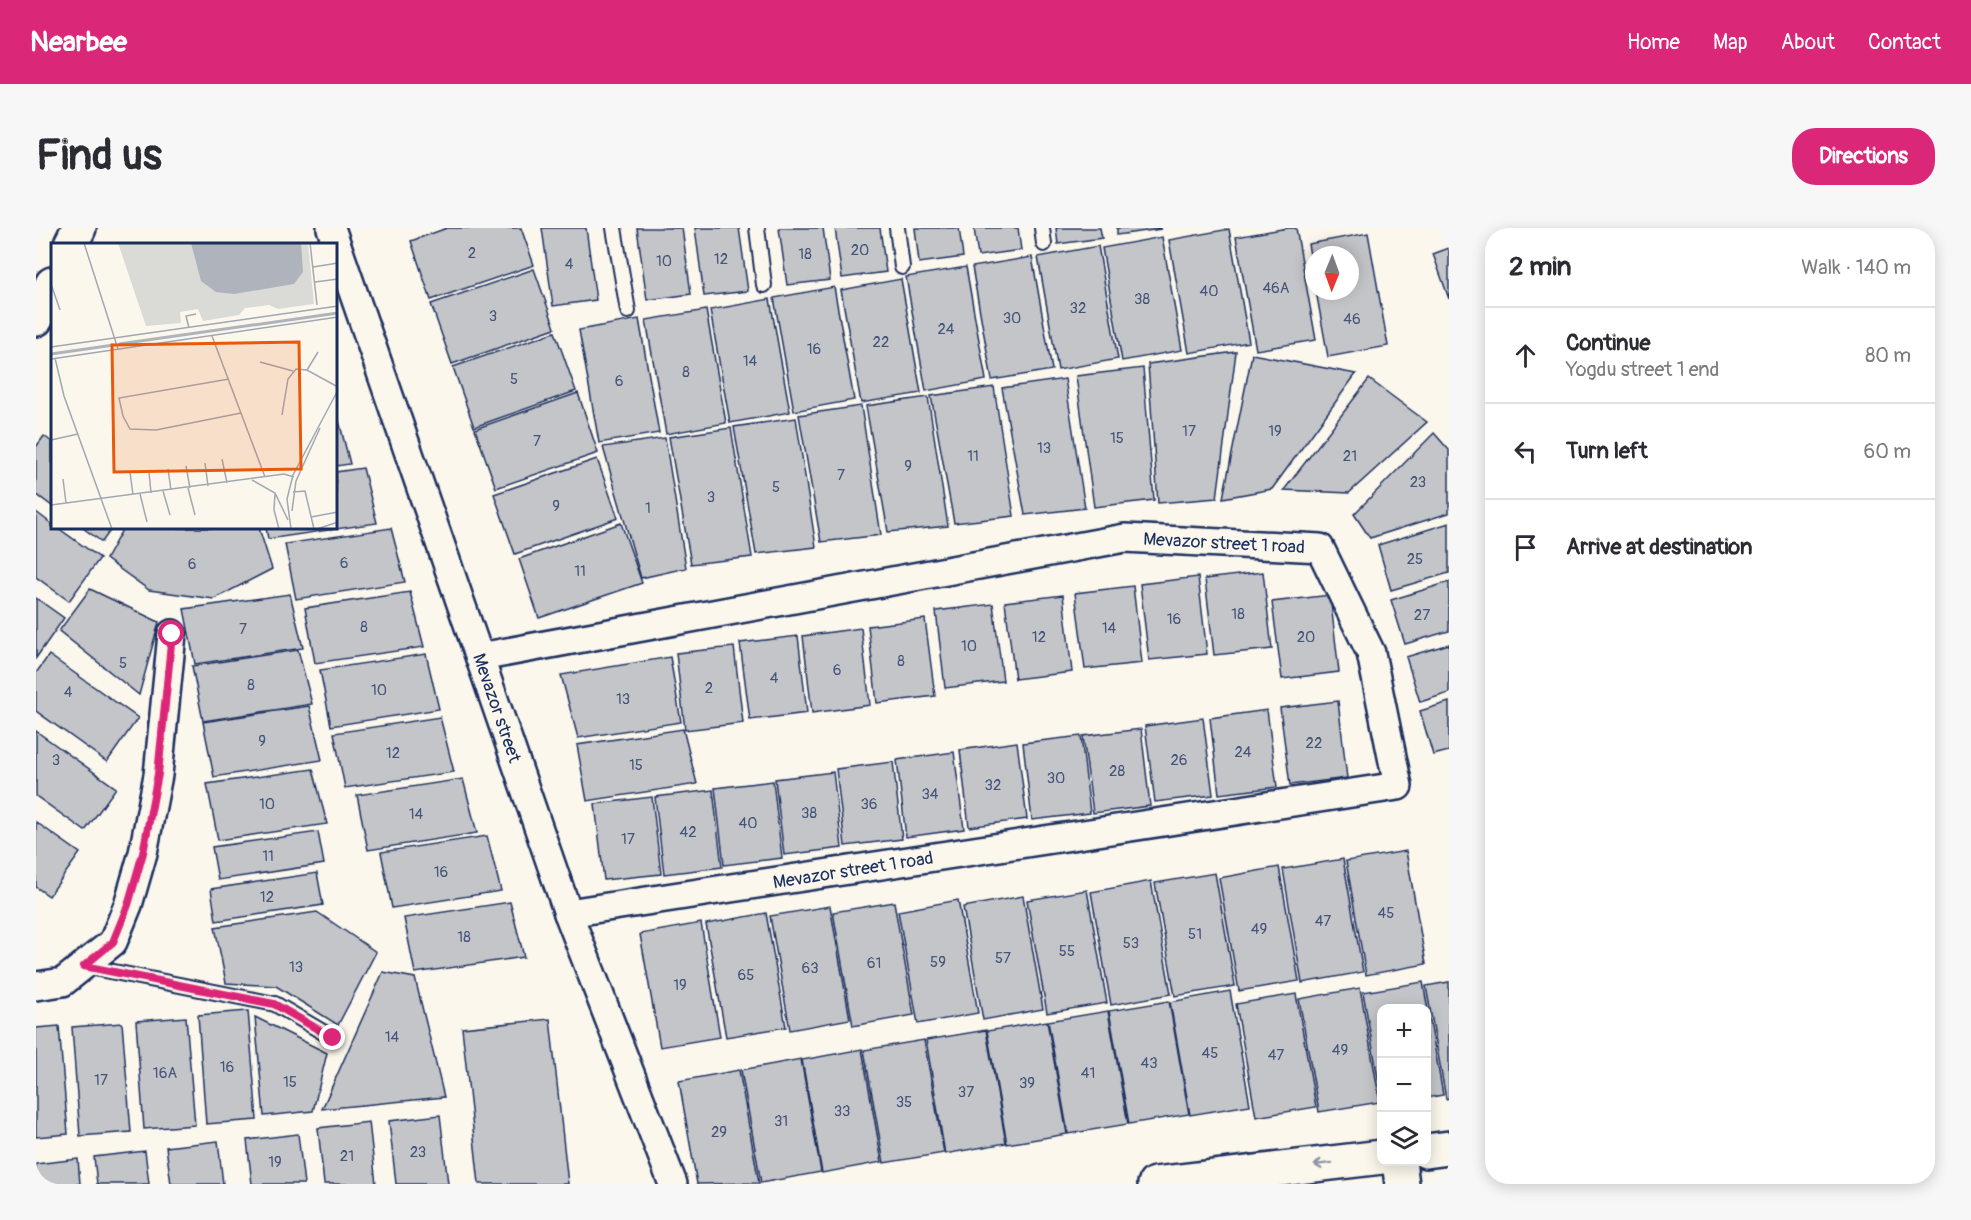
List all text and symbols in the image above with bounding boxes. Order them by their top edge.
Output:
text: Nearbee [30,25,127,60]
text: Home [1627,29,1680,56]
text: Map [1713,29,1748,56]
text: About [1781,29,1835,56]
text: Contact [1868,29,1941,56]
button: Directions [1792,128,1935,185]
text: Find us [36,130,162,182]
house number: 20 [851,241,869,260]
inset map [51,243,338,530]
house number: 2 [468,244,476,263]
house number: 18 [798,245,812,264]
north arrow [1305,246,1359,300]
house number: 12 [714,250,728,269]
text: 2 min [1509,251,1571,283]
house number: 10 [656,252,672,271]
house number: 4 [565,255,574,274]
text: Walk · 140 m [1801,255,1911,280]
house number: 46A [1262,279,1290,298]
house number: 40 [1200,282,1218,301]
house number: 38 [1134,290,1150,309]
house number: 32 [1070,299,1086,318]
house number: 3 [489,307,497,326]
house number: 30 [1003,309,1021,328]
house number: 46 [1343,310,1361,329]
house number: 24 [937,320,955,339]
text: Continue [1566,329,1650,357]
house number: 22 [873,333,889,352]
icon: ahead [1509,339,1542,372]
house number: 16 [807,340,821,359]
text: 80 m [1865,343,1911,368]
house number: 14 [743,352,758,371]
text: Yogdu street 1 end [1566,357,1719,382]
house number: 8 [682,363,690,382]
house number: 5 [510,370,518,389]
house number: 6 [615,372,623,391]
house number: 17 [1182,422,1196,441]
house number: 19 [1268,422,1282,441]
house number: 15 [1110,429,1124,448]
house number: 7 [533,432,541,451]
icon: left [1509,435,1542,468]
text: Turn left [1566,437,1648,465]
house number: 13 [1037,439,1051,458]
text: 60 m [1864,439,1911,464]
house number: 11 [967,447,979,466]
house number: 21 [1343,447,1357,466]
house number: 9 [904,457,912,476]
house number: 7 [837,466,845,485]
house number: 23 [1410,473,1426,492]
house number: 5 [772,478,780,497]
house number: 3 [707,488,715,507]
house number: 9 [552,497,560,516]
house number: 1 [645,499,651,518]
street label: Mevazor street 1 road [1143,528,1305,559]
icon: arrive [1509,531,1542,564]
text: Arrive at destination [1566,533,1752,561]
house number: 25 [1407,550,1423,569]
house number: 6 [340,554,348,573]
house number: 6 [188,555,196,574]
house number: 11 [574,562,586,581]
house number: 18 [1231,605,1245,624]
house number: 27 [1414,606,1430,625]
house number: 16 [1167,610,1181,629]
house number: 8 [360,618,368,637]
house number: 14 [1102,619,1117,638]
route start [158,620,184,646]
house number: 7 [239,620,247,639]
house number: 12 [1032,628,1046,647]
house number: 20 [1297,628,1315,647]
house number: 10 [961,637,977,656]
street label: Mevazor street [467,650,526,767]
house number: 8 [897,652,905,671]
house number: 5 [119,654,127,673]
house number: 6 [833,661,841,680]
house number: 4 [770,669,779,688]
house number: 8 [247,676,255,695]
house number: 2 [705,679,713,698]
house number: 10 [371,681,387,700]
house number: 4 [64,683,73,702]
house number: 13 [616,690,630,709]
house number: 9 [258,732,266,751]
house number: 22 [1306,734,1322,753]
house number: 24 [1234,743,1252,762]
house number: 12 [386,744,400,763]
house number: 3 [52,751,60,770]
house number: 26 [1170,751,1188,770]
house number: 15 [629,756,643,775]
house number: 28 [1109,762,1125,781]
house number: 30 [1047,769,1065,788]
house number: 32 [985,776,1001,795]
house number: 34 [921,785,939,804]
house number: 10 [259,795,275,814]
house number: 36 [860,795,878,814]
house number: 38 [801,804,817,823]
house number: 14 [409,805,424,824]
house number: 40 [739,814,757,833]
house number: 42 [679,823,697,842]
house number: 17 [621,830,635,849]
street label: Mevazor street 1 road [771,846,935,895]
house number: 11 [262,847,274,866]
house number: 16 [434,863,448,882]
house number: 12 [260,888,274,907]
house number: 45 [1378,904,1394,923]
house number: 47 [1315,912,1331,931]
house number: 49 [1251,920,1267,939]
house number: 51 [1188,925,1202,944]
house number: 18 [457,928,471,947]
house number: 53 [1123,934,1139,953]
house number: 55 [1059,942,1075,961]
house number: 57 [995,949,1011,968]
house number: 59 [930,953,946,972]
house number: 61 [867,954,881,973]
house number: 13 [289,958,303,977]
house number: 63 [801,959,819,978]
house number: 65 [738,966,754,985]
house number: 19 [673,976,687,995]
map controls [1377,1004,1431,1166]
button: + [1377,1004,1431,1058]
route end [319,1024,345,1050]
house number: 14 [385,1028,400,1047]
house number: 49 [1332,1041,1348,1060]
house number: 45 [1202,1044,1218,1063]
house number: 47 [1268,1046,1284,1065]
house number: 43 [1140,1054,1158,1073]
house number: 16 [220,1058,234,1077]
button: − [1377,1058,1431,1112]
house number: 16A [153,1064,177,1083]
house number: 41 [1081,1064,1095,1083]
house number: 17 [94,1071,108,1090]
house number: 15 [283,1073,297,1092]
house number: 39 [1019,1074,1035,1093]
house number: 37 [958,1083,974,1102]
house number: 35 [896,1093,912,1112]
house number: 33 [834,1102,850,1121]
house number: 31 [774,1112,788,1131]
button: layers [1377,1112,1431,1166]
house number: 29 [711,1123,727,1142]
house number: 23 [410,1143,426,1162]
house number: 21 [340,1147,354,1166]
house number: 19 [268,1153,282,1172]
one-way arrow [1314,1158,1334,1169]

